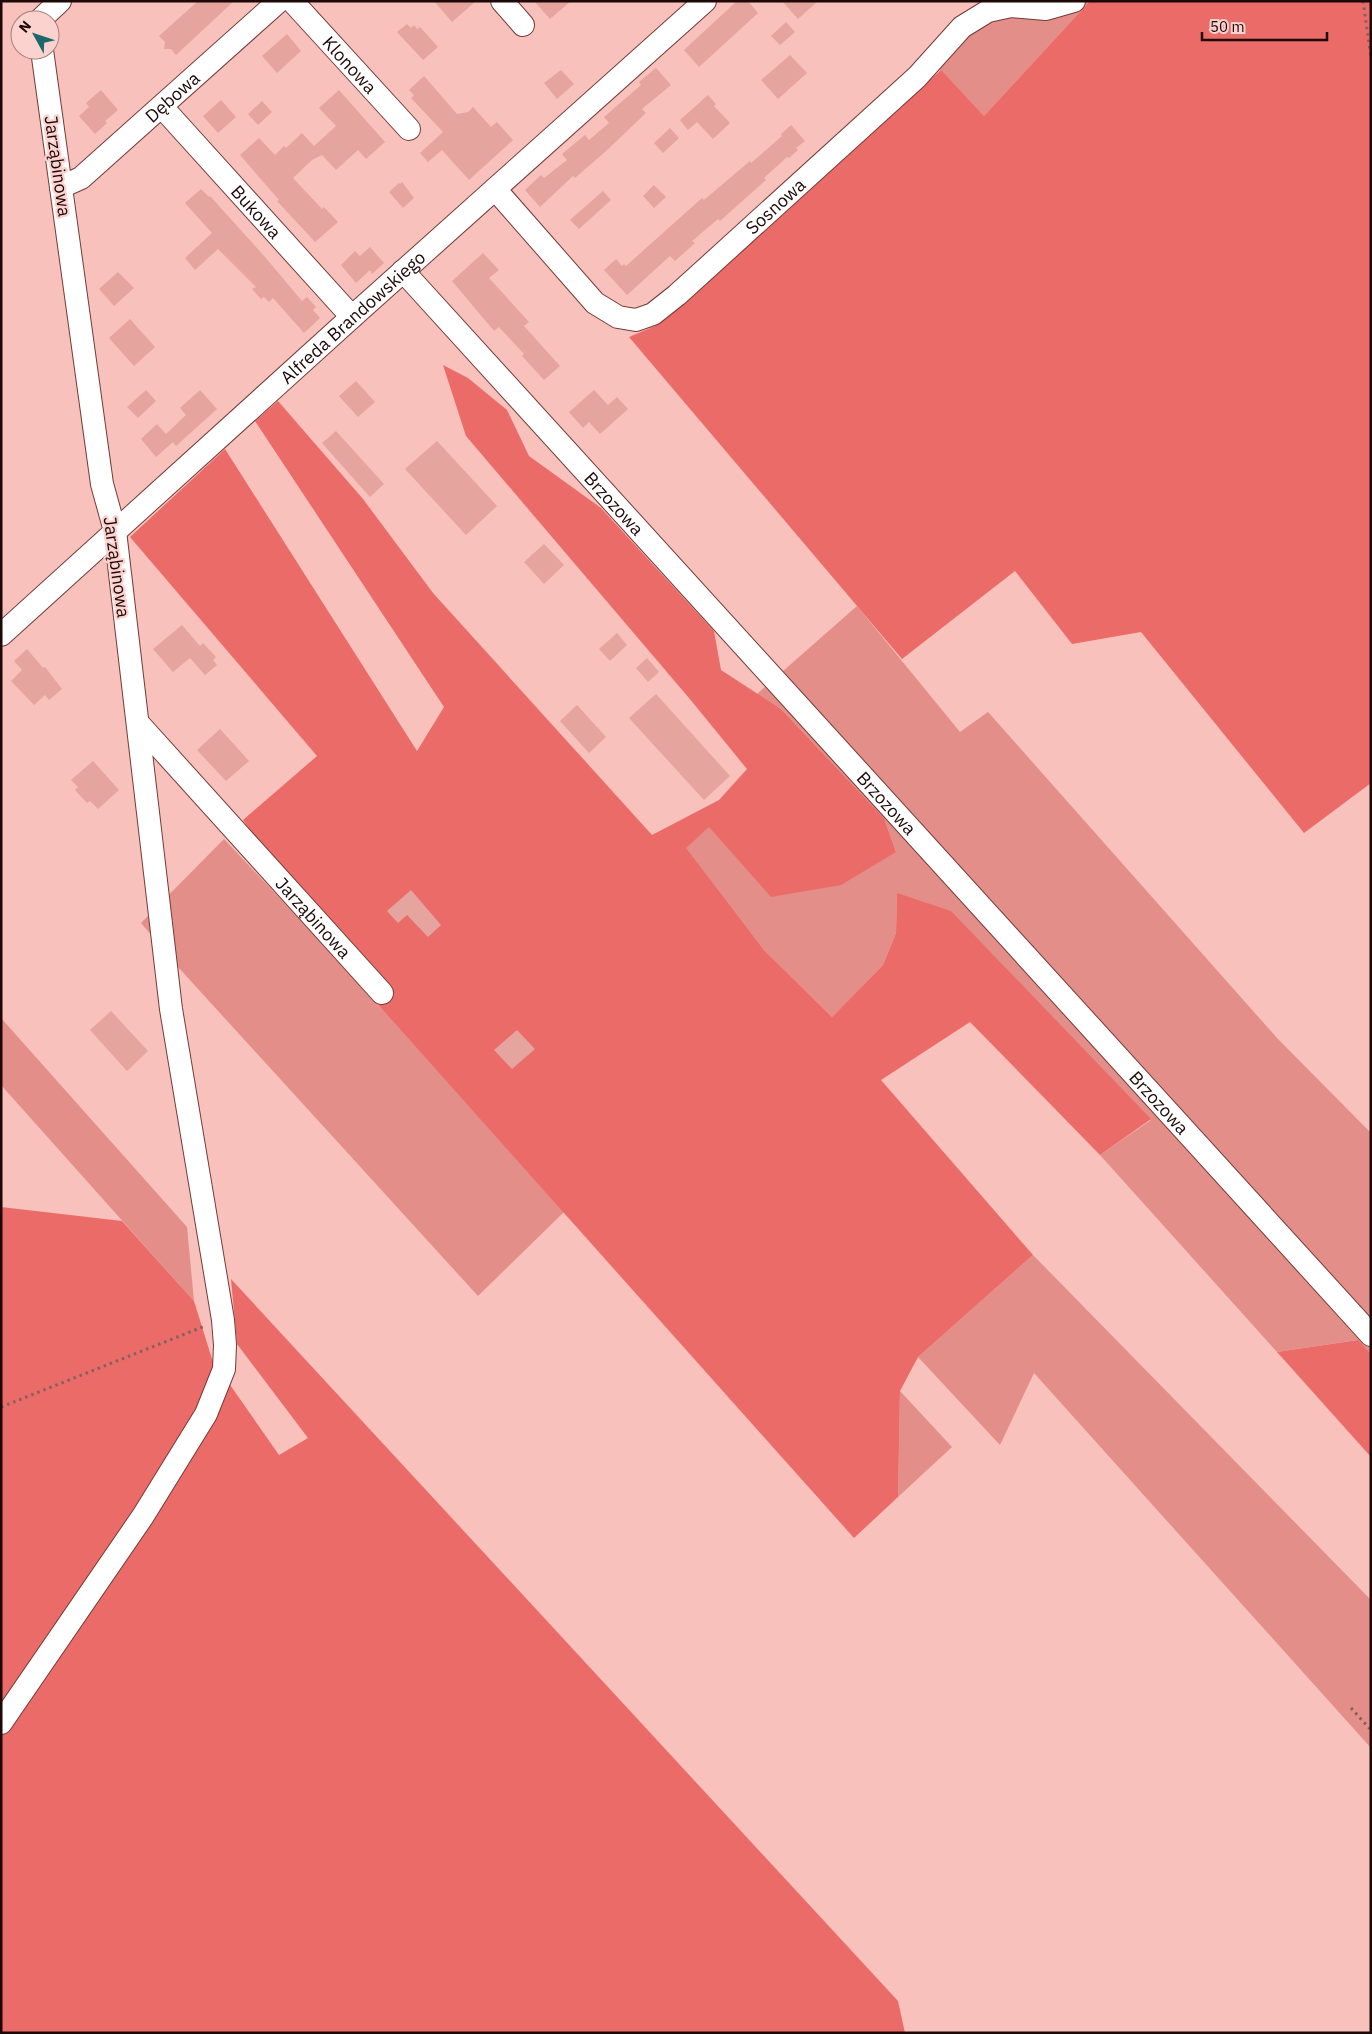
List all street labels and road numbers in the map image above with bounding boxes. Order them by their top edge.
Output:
street label: Klonowa [318,31,382,98]
street label: Dębowa [140,66,204,127]
street label: Jarząbinowa [40,114,77,218]
street label: Sosnowa [740,173,810,239]
street label: Bukowa [226,180,287,243]
street label: Alfreda Brandowskiego [275,246,430,388]
street label: Brzozowa [580,467,649,540]
street label: Jarząbinowa [99,515,136,619]
street label: Brzozowa [852,766,922,840]
street label: Jarząbinowa [271,872,357,963]
street label: Brzozowa [1125,1066,1194,1139]

